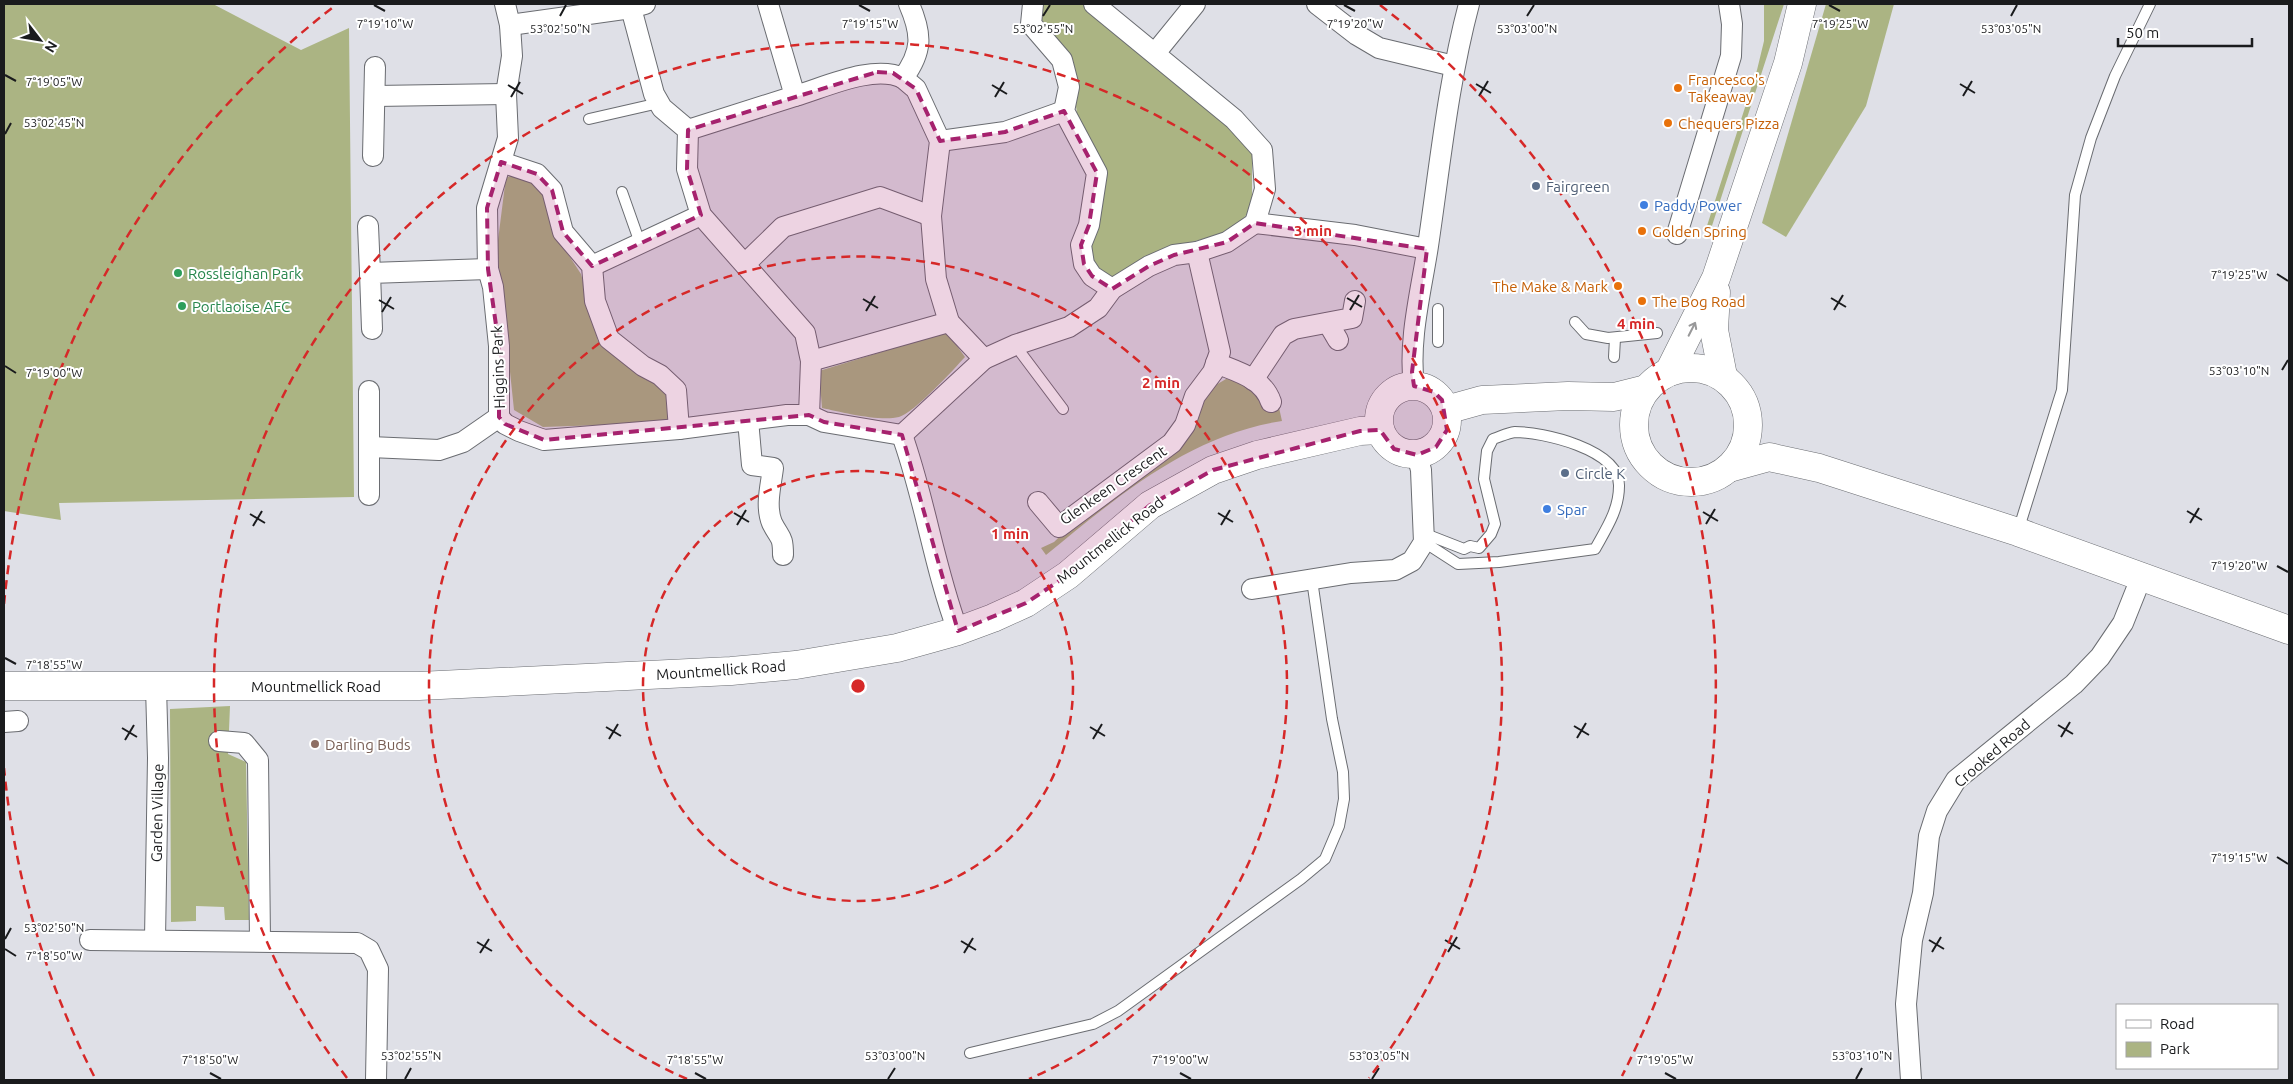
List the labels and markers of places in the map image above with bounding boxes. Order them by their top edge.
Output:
place label: Francesco's Takeaway [1688,71,1765,105]
marker: Francesco's Takeaway [1672,82,1684,94]
place label: Chequers Pizza [1678,115,1779,132]
marker: Chequers Pizza [1662,117,1674,129]
place label: Fairgreen [1546,178,1610,195]
marker: Fairgreen [1530,180,1542,192]
place label: Paddy Power [1654,197,1742,214]
marker: Paddy Power [1638,199,1650,211]
place label: Golden Spring [1652,223,1747,240]
marker: Golden Spring [1636,225,1648,237]
place label: Rossleighan Park [188,265,302,282]
marker: Rossleighan Park [172,267,184,279]
place label: The Make & Mark [1492,278,1608,295]
marker: The Make & Mark [1612,280,1624,292]
place label: The Bog Road [1652,293,1746,310]
marker: The Bog Road [1636,295,1648,307]
place label: Portlaoise AFC [192,298,290,315]
marker: Portlaoise AFC [176,300,188,312]
place label: Circle K [1575,465,1625,482]
marker: Circle K [1559,467,1571,479]
place label: Spar [1557,501,1587,518]
marker: Spar [1541,503,1553,515]
centre of rings [849,677,867,695]
place label: Darling Buds [325,736,411,753]
marker: Darling Buds [309,738,321,750]

